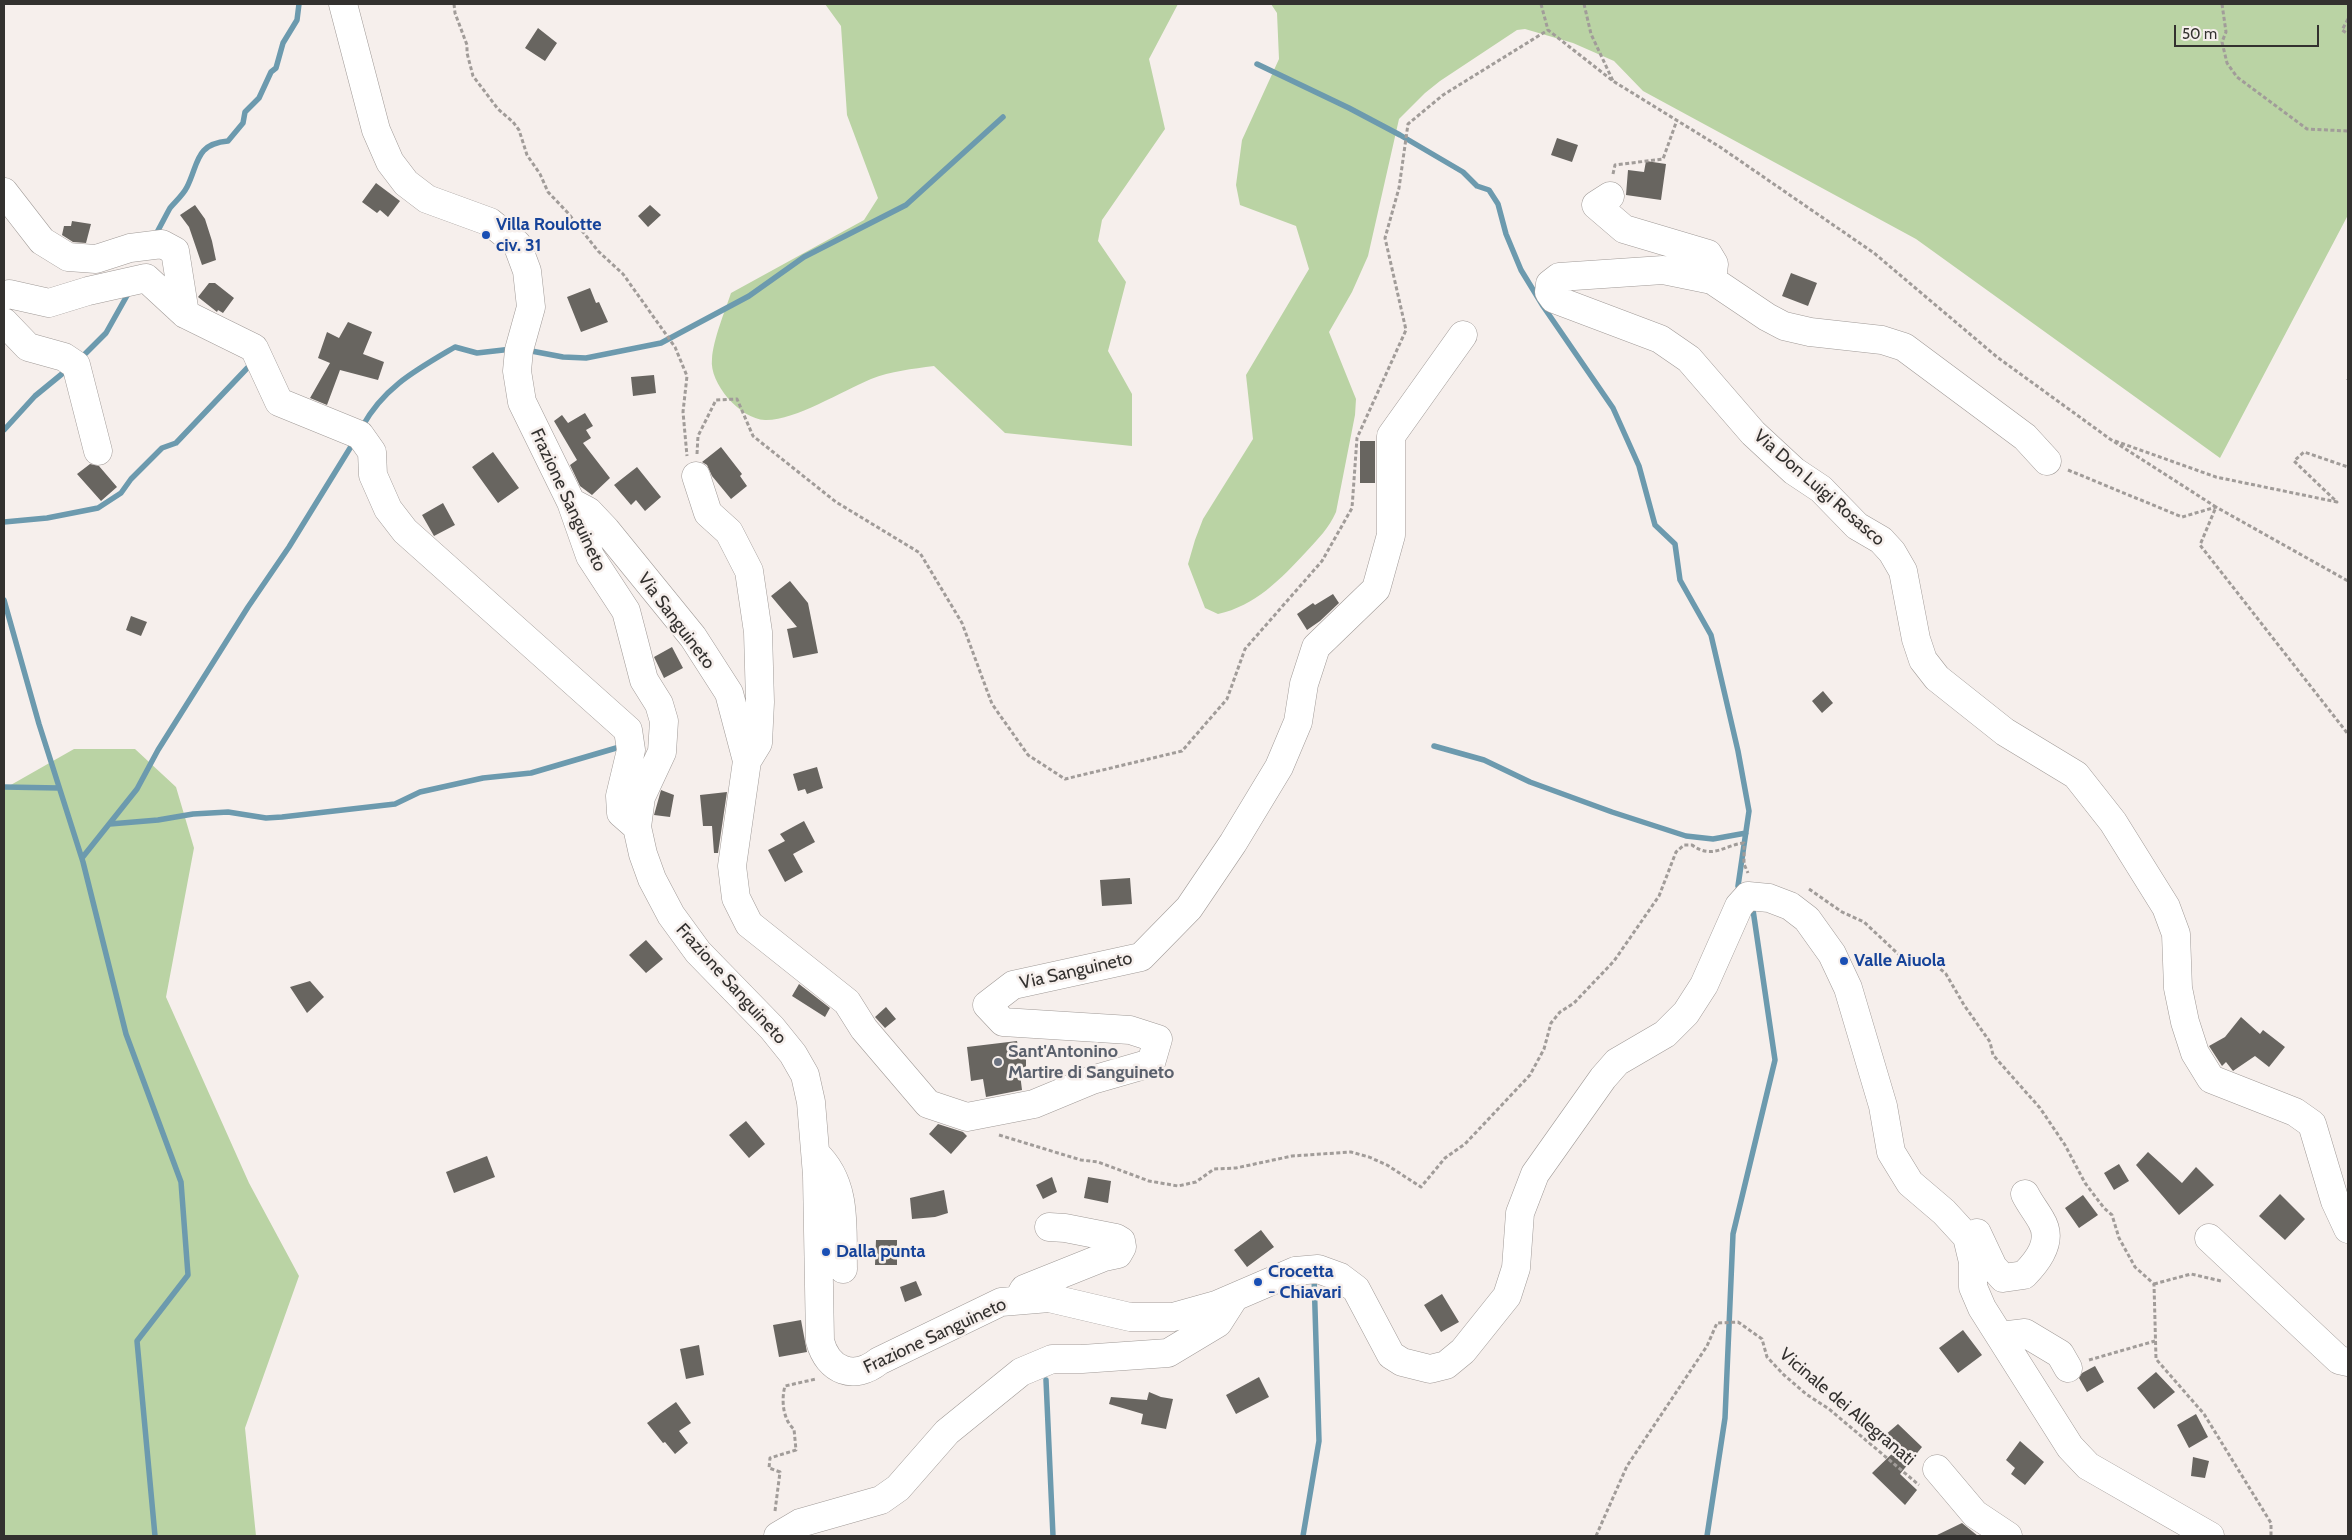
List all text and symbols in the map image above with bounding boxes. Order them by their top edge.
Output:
scale bar [2177,15,2322,47]
text: 50 m [2182,25,2217,43]
place label: Villa Roulotte civ. 31 [496,214,601,256]
marker: Villa Roulotte civ. 31 [480,229,492,241]
street label: Frazione Sanguineto [525,425,611,575]
street label: Via Don Luigi Rosasco [1749,425,1889,551]
street label: Via Sanguineto [633,569,719,673]
street label: Frazione Sanguineto [671,919,791,1049]
street label: Via Sanguineto [1018,948,1134,994]
place label: Valle Aiuola [1854,950,1946,972]
marker: Valle Aiuola [1838,955,1850,967]
place label: Sant'Antonino Martire di Sanguineto [1008,1041,1174,1084]
marker: Sant'Antonino Martire di Sanguineto [992,1056,1004,1068]
place label: Dalla punta [836,1241,925,1263]
marker: Dalla punta [820,1246,832,1258]
place label: Crocetta - Chiavari [1268,1261,1341,1304]
marker: Crocetta - Chiavari [1252,1276,1264,1288]
street label: Frazione Sanguineto [860,1293,1010,1379]
street label: Vicinale dei Allegranati [1775,1344,1919,1470]

